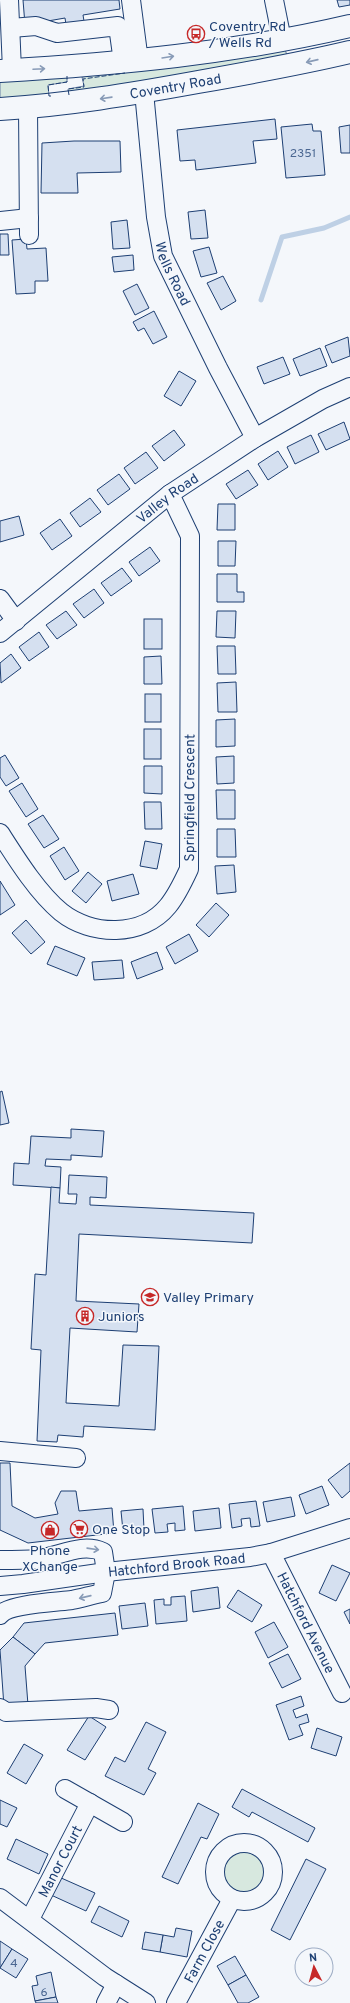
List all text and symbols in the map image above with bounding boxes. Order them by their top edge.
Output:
place label: Coventry Rd / Wells Rd [208,19,286,52]
bus stop icon: Coventry Rd / Wells Rd [186,24,206,44]
one-way arrow [161,53,174,61]
one-way arrow [306,58,319,65]
one-way arrow [32,65,45,72]
street label: Coventry Road [129,71,223,104]
one-way arrow [100,94,113,102]
house number: 2351 [290,146,316,162]
street label: Wells Road [151,240,193,309]
street label: Valley Road [134,471,202,528]
street label: Springfield Crescent [182,734,199,862]
school or university icon: Valley Primary [140,1287,160,1307]
place label: Valley Primary [163,1290,254,1307]
building icon: Juniors [75,1306,95,1326]
place label: Juniors [98,1309,145,1326]
supermarket icon: One Stop [69,1519,89,1539]
shop icon: Phone XChange [40,1520,60,1540]
place label: One Stop [92,1522,150,1539]
place label: Phone XChange [22,1543,78,1576]
one-way arrow [87,1545,100,1553]
street label: Hatchford Brook Road [107,1551,246,1582]
street label: Hatchford Avenue [272,1570,338,1677]
one-way arrow [79,1593,92,1601]
street label: Manor Court [36,1823,87,1901]
street label: Farm Close [181,1917,229,1986]
north arrow [294,1947,334,1987]
text: N [308,1951,318,1965]
house number: 4 [10,1956,18,1972]
house number: 6 [40,1985,48,2001]

